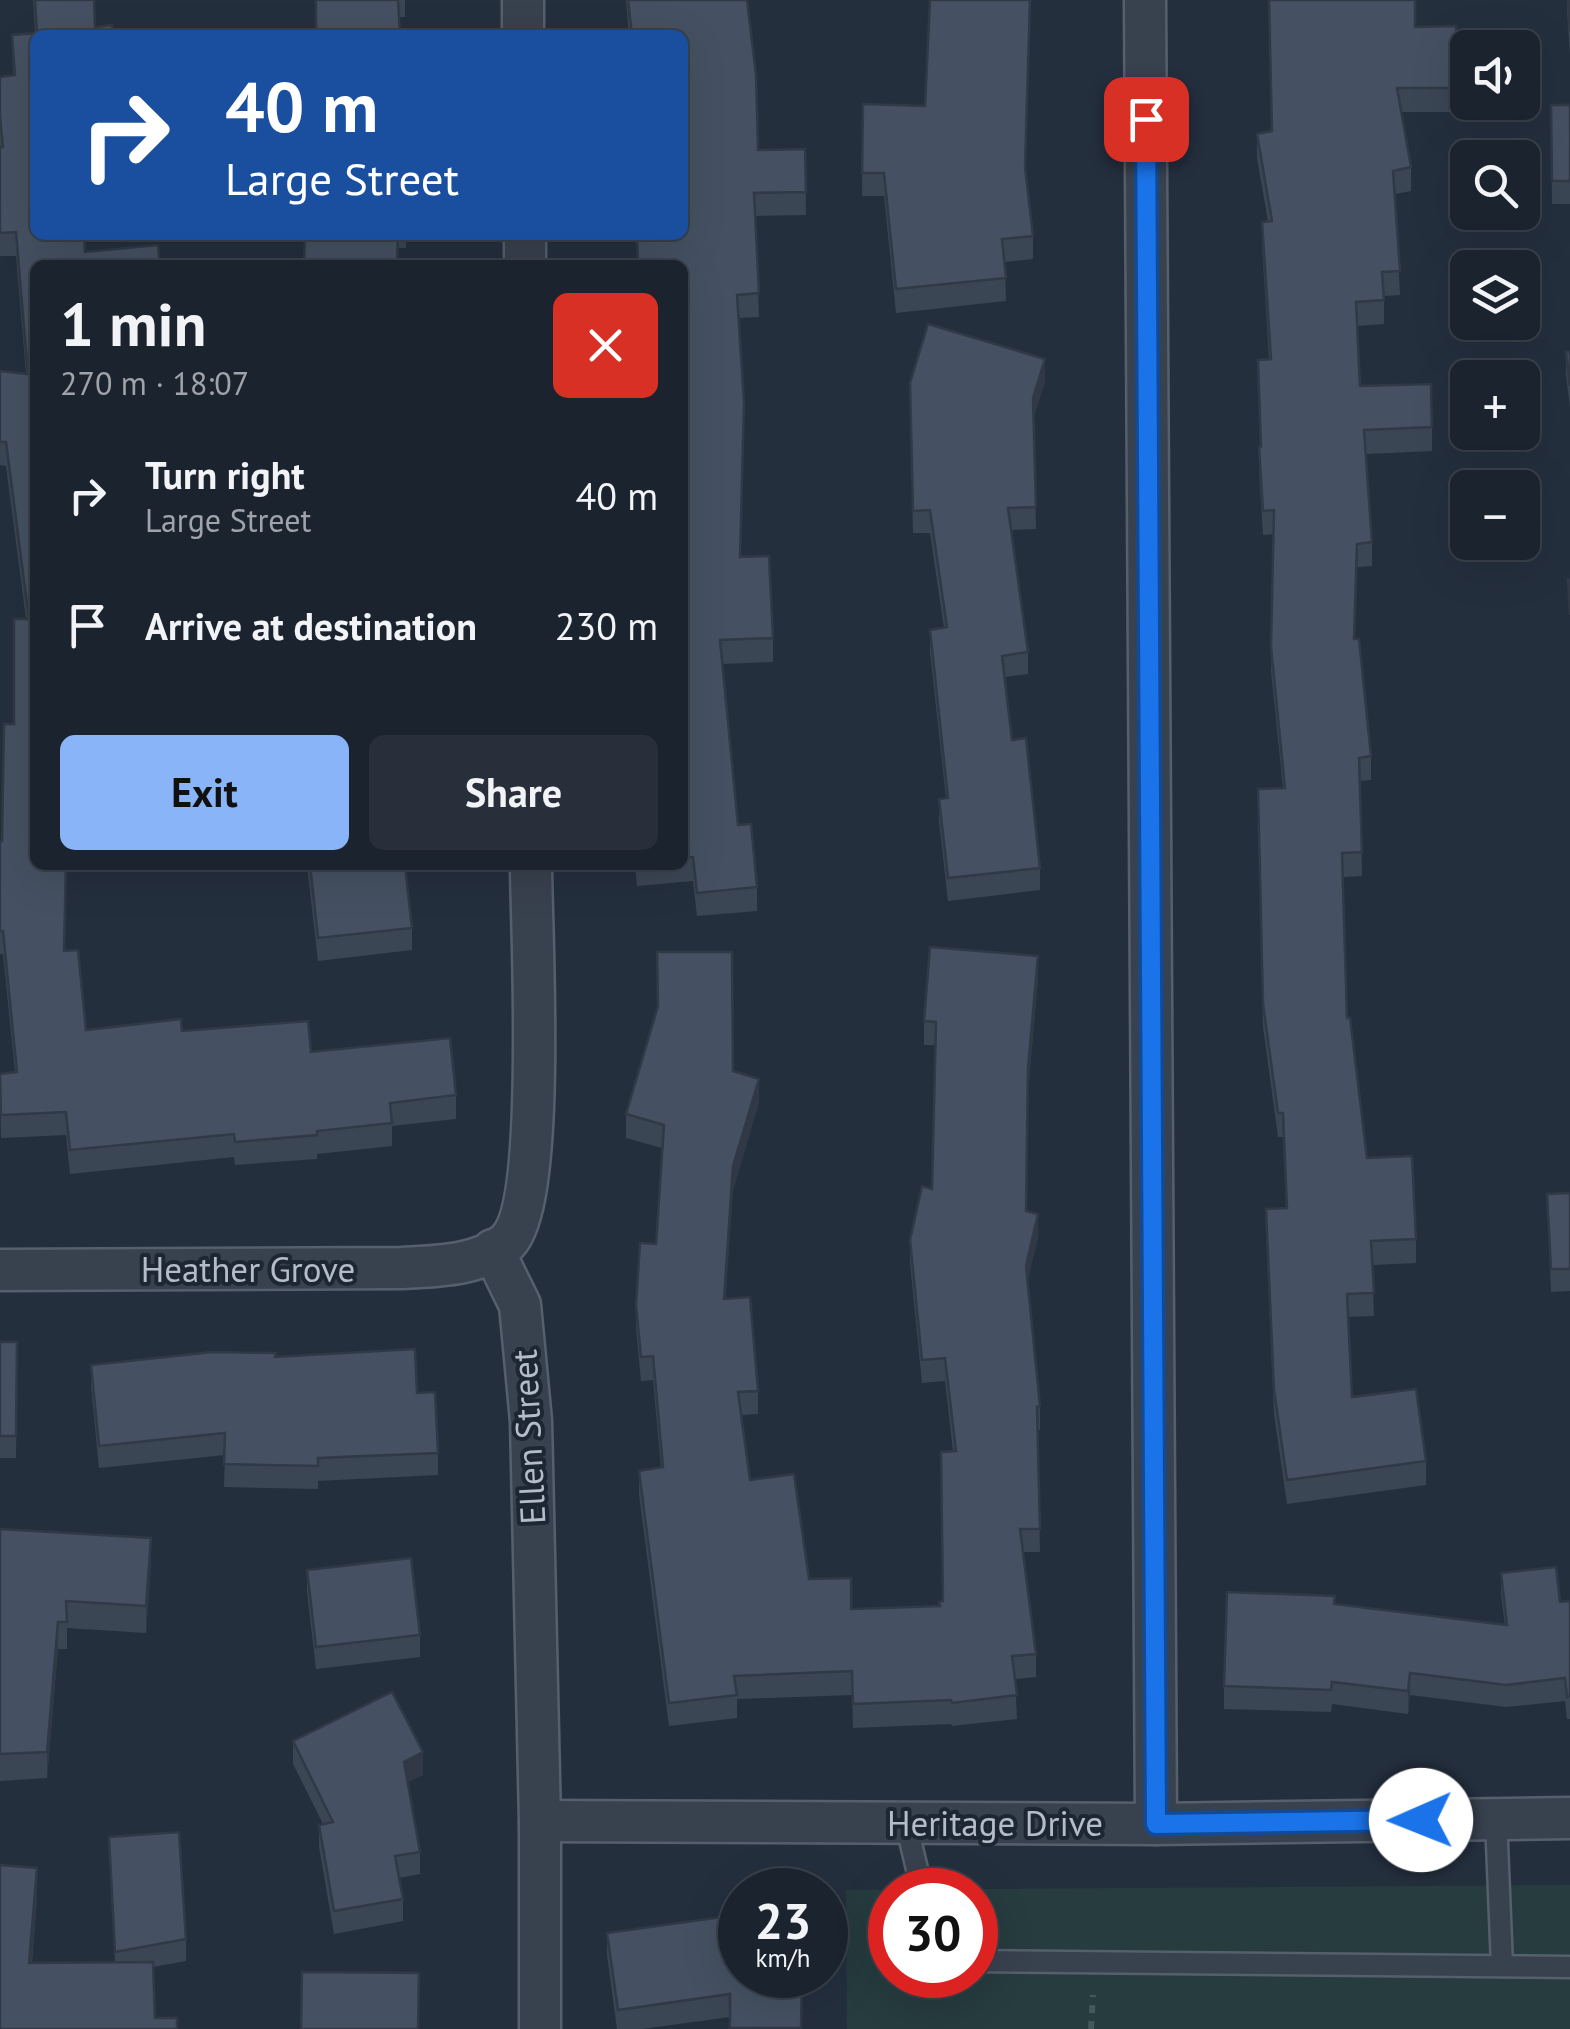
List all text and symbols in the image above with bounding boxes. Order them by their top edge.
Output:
map controls [1450,30,1540,560]
button: sound [1450,30,1540,120]
text: 40 m [225,61,378,151]
icon: right [60,70,190,200]
pin [1104,77,1189,162]
icon: arrive [1119,92,1174,147]
button: search [1450,140,1540,230]
text: Large Street [225,149,459,207]
button: layers [1450,250,1540,340]
text: 1 min [60,285,206,363]
button: close [553,293,658,398]
button: + [1450,360,1540,450]
text: 270 m · 18:07 [60,362,249,404]
text: Turn right [145,450,305,499]
icon: right [60,468,115,523]
button: − [1450,470,1540,560]
text: 40 m [576,471,658,520]
text: Large Street [145,499,311,541]
icon: arrive [60,598,115,653]
text: Arrive at destination [145,601,477,650]
text: 230 m [555,601,658,650]
button: Exit [60,735,349,850]
button: Share [369,735,658,850]
street label: Heather Grove [141,1246,355,1292]
street label: Ellen Street [500,1348,556,1526]
position arrow [1369,1768,1473,1872]
street label: Heritage Drive [887,1800,1103,1846]
speed limit sign: 30 [868,1868,998,1998]
text: 23 [755,1888,811,1953]
text: km/h [756,1942,810,1974]

